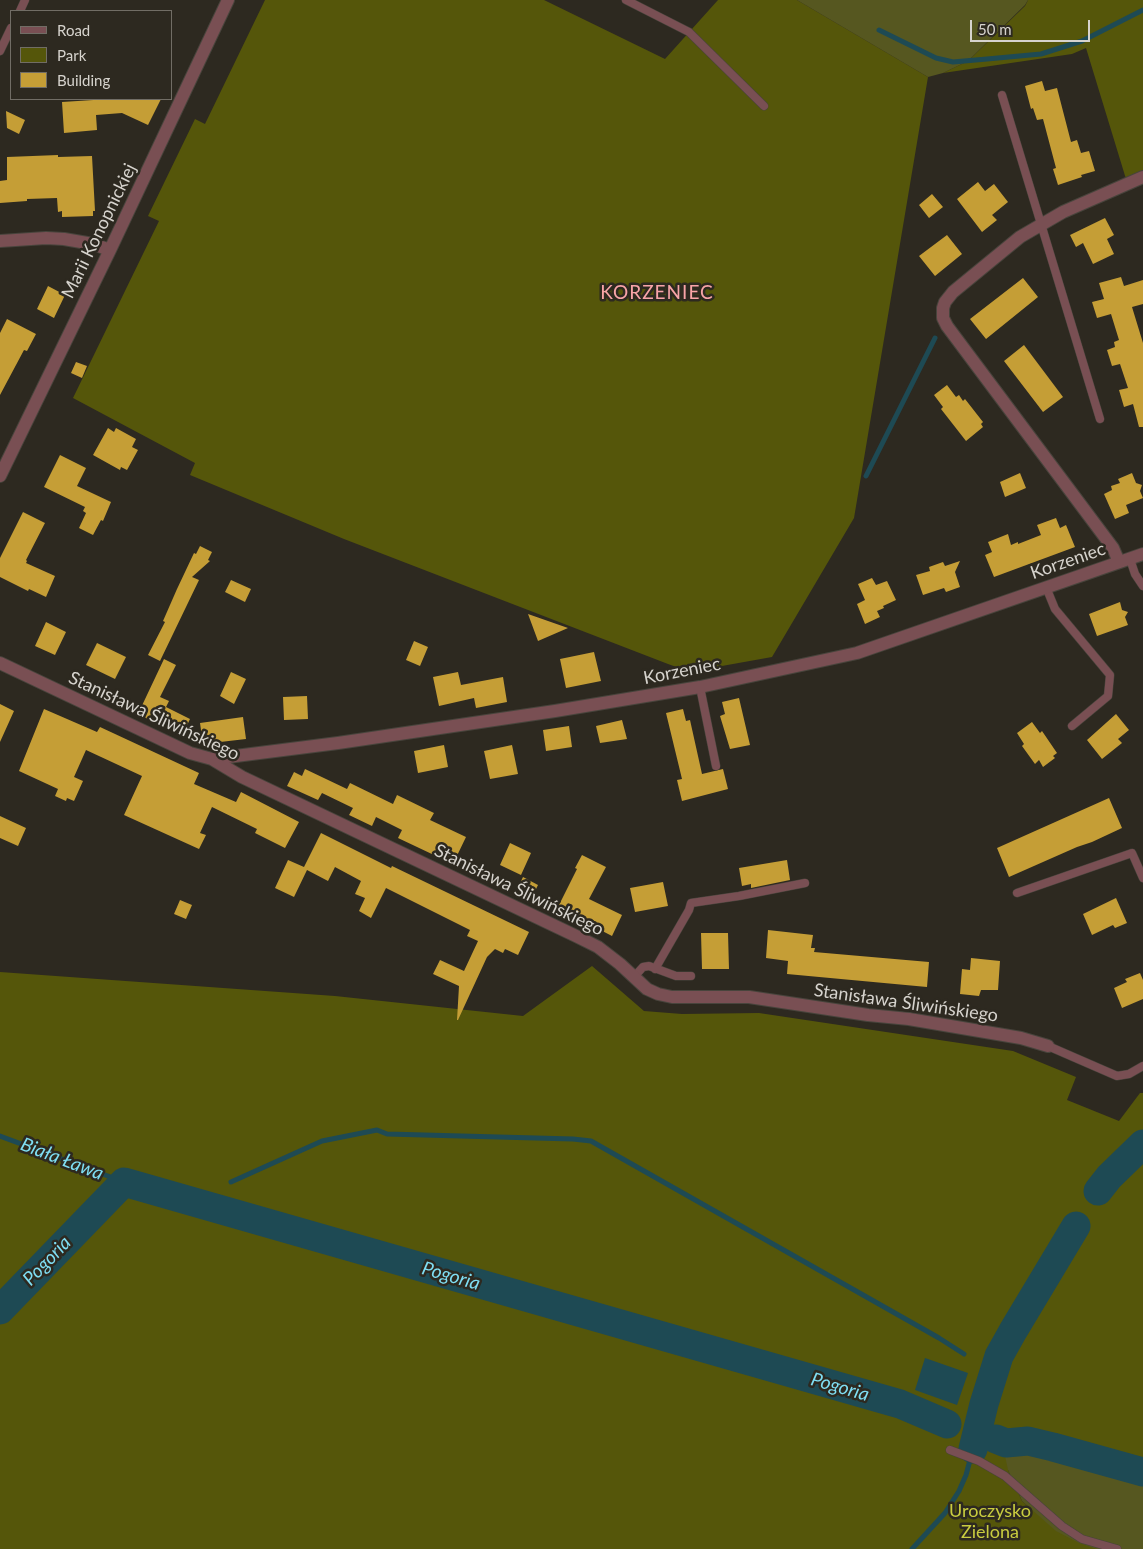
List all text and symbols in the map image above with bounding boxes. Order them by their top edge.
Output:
legend [10,10,172,100]
scale bar [973,10,1093,42]
text: 50 m [978,20,1012,38]
text: Road [57,21,90,39]
text: Park [57,46,86,64]
text: Building [57,71,110,89]
street label: Marii Konopnickiej [57,160,141,302]
district label: KORZENIEC [599,282,715,304]
street label: Korzeniec [1028,538,1108,584]
street label: Korzeniec [642,653,722,689]
street label: Stanisława Śliwińskiego [65,667,243,765]
street label: Stanisława Śliwińskiego [431,840,607,940]
street label: Stanisława Śliwińskiego [812,979,1000,1027]
water label: Biała Ława [17,1133,107,1185]
water label: Pogoria [18,1232,76,1290]
water label: Pogoria [419,1257,483,1295]
water label: Pogoria [808,1368,872,1406]
park label: Uroczysko Zielona [949,1500,1031,1542]

